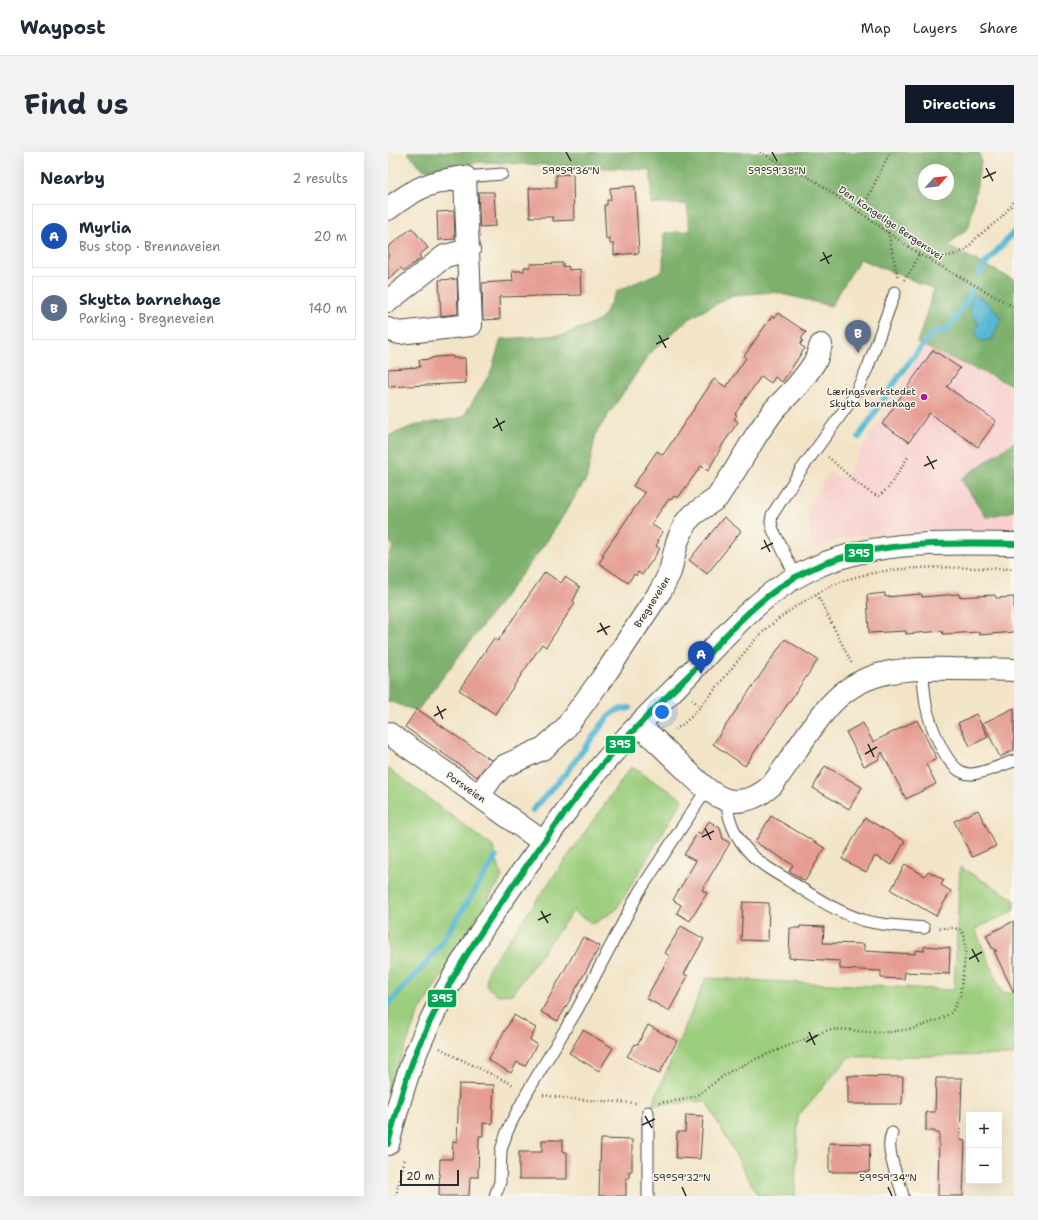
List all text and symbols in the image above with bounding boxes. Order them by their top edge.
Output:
text: Waypost [20,15,105,40]
text: Map [861,19,891,37]
text: Layers [913,19,957,37]
text: Share [979,19,1018,37]
text: Find us [24,85,129,123]
button: Directions [905,85,1014,123]
text: 59°59'36"N [542,164,600,177]
text: 59°59'38"N [748,164,806,177]
north arrow [918,164,954,200]
text: Nearby [40,167,105,189]
text: 2 results [292,170,348,187]
street label: Den Kongelige Bergensvei [836,183,946,263]
text: Myrlia [79,218,131,238]
text: A [49,228,59,245]
text: 20 m [314,228,347,245]
text: Bus stop · Brennaveien [79,238,220,255]
text: Skytta barnehage [79,290,221,310]
text: B [50,300,58,317]
text: 140 m [308,300,347,317]
text: Parking · Bregneveien [79,310,214,327]
pin: B [845,320,871,353]
place label: Læringsverkstedet Skytta barnehage [827,385,916,410]
marker: Læringsverkstedet Skytta barnehage [919,392,929,402]
line badge: 395 [844,543,874,563]
text: 395 [848,546,870,561]
street label: Bregneveien [631,574,673,630]
pin: A [688,641,714,674]
your location [652,702,672,722]
line badge: 395 [605,735,636,754]
text: 395 [609,737,631,752]
street label: Porsveien [444,769,488,805]
line badge: 395 [427,989,457,1008]
text: 395 [431,991,453,1006]
map controls [966,1112,1002,1184]
button: + [966,1112,1002,1148]
button: − [966,1148,1002,1184]
scale bar [400,1168,459,1187]
text: 20 m [406,1169,434,1184]
text: 59°59'32"N [653,1171,711,1184]
text: 59°59'34"N [859,1171,917,1184]

